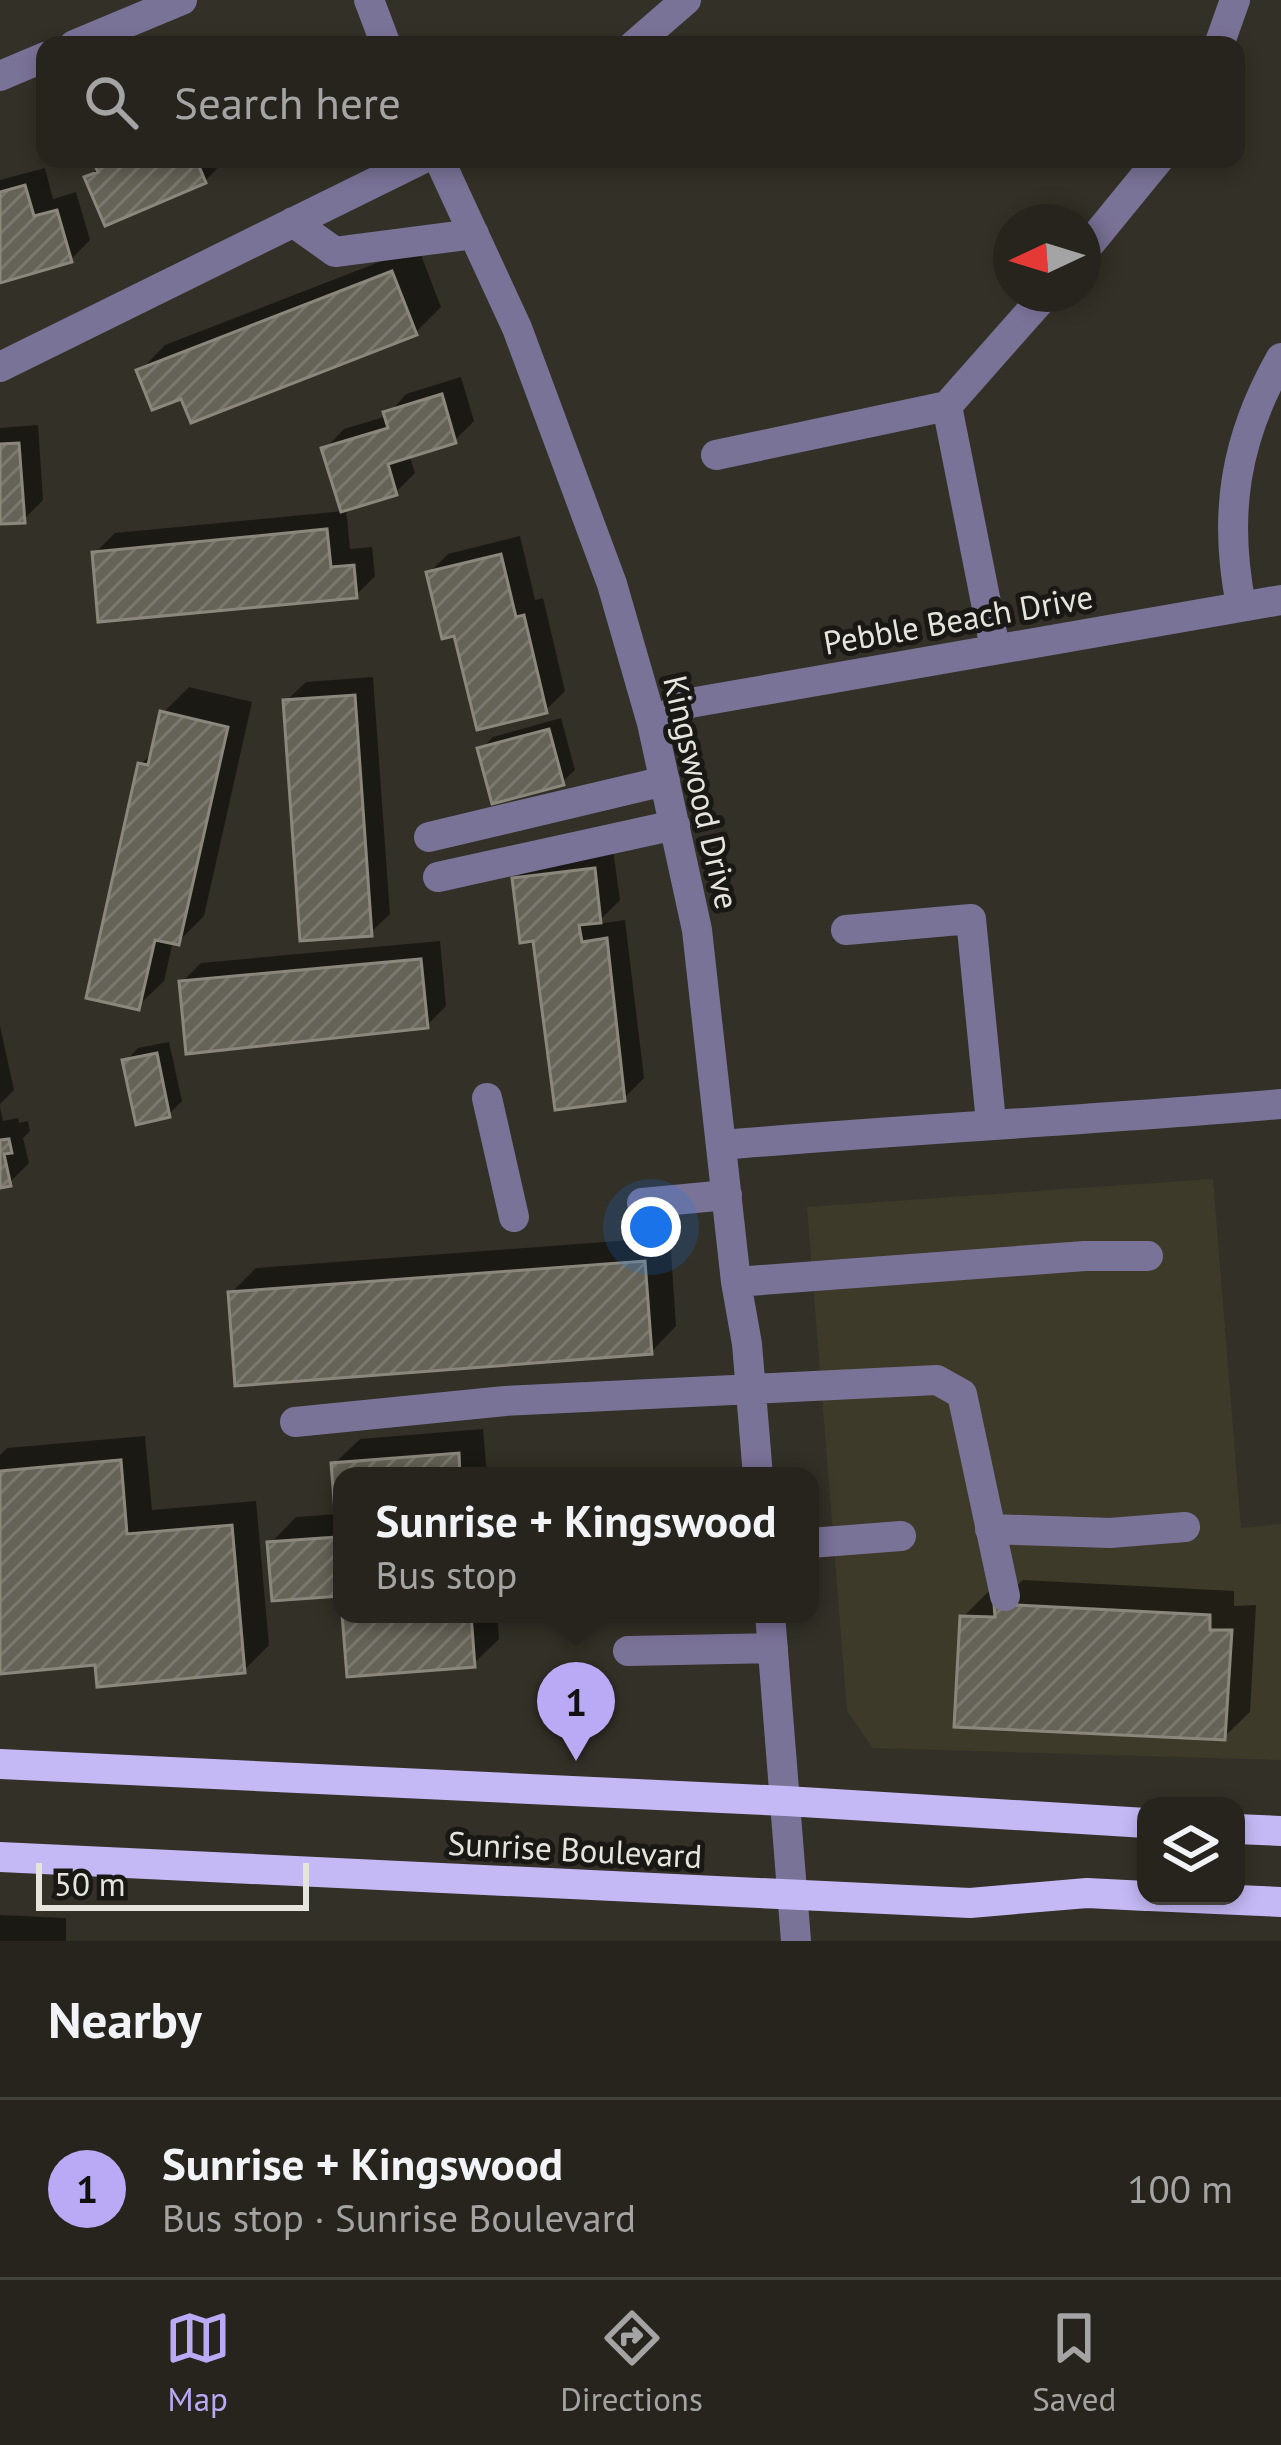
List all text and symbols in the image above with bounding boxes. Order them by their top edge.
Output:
search box [36,36,1245,168]
icon: search [78,69,144,135]
text: Search here [174,73,401,131]
north arrow [993,204,1101,312]
street label: Pebble Beach Drive [820,574,1096,664]
street label: Kingswood Drive [654,671,750,913]
your location [621,1197,681,1257]
popup [333,1467,819,1623]
text: Sunrise + Kingswood [375,1491,777,1549]
text: Bus stop [375,1549,517,1600]
pin: 1 [537,1662,615,1761]
map controls [1137,1797,1245,1905]
button: layers [1137,1797,1245,1905]
street label: Sunrise Boulevard [447,1821,703,1877]
scale bar [36,1857,309,1910]
text: 50 m [54,1862,126,1905]
text: Nearby [48,1986,202,2052]
text: Sunrise + Kingswood [162,2134,563,2192]
text: 1 [76,2163,98,2214]
text: 100 m [1127,2163,1233,2214]
text: Bus stop · Sunrise Boulevard [162,2192,636,2243]
tab: Map [165,2305,231,2420]
tab: Directions [560,2305,703,2420]
tab: Saved [1032,2305,1116,2420]

